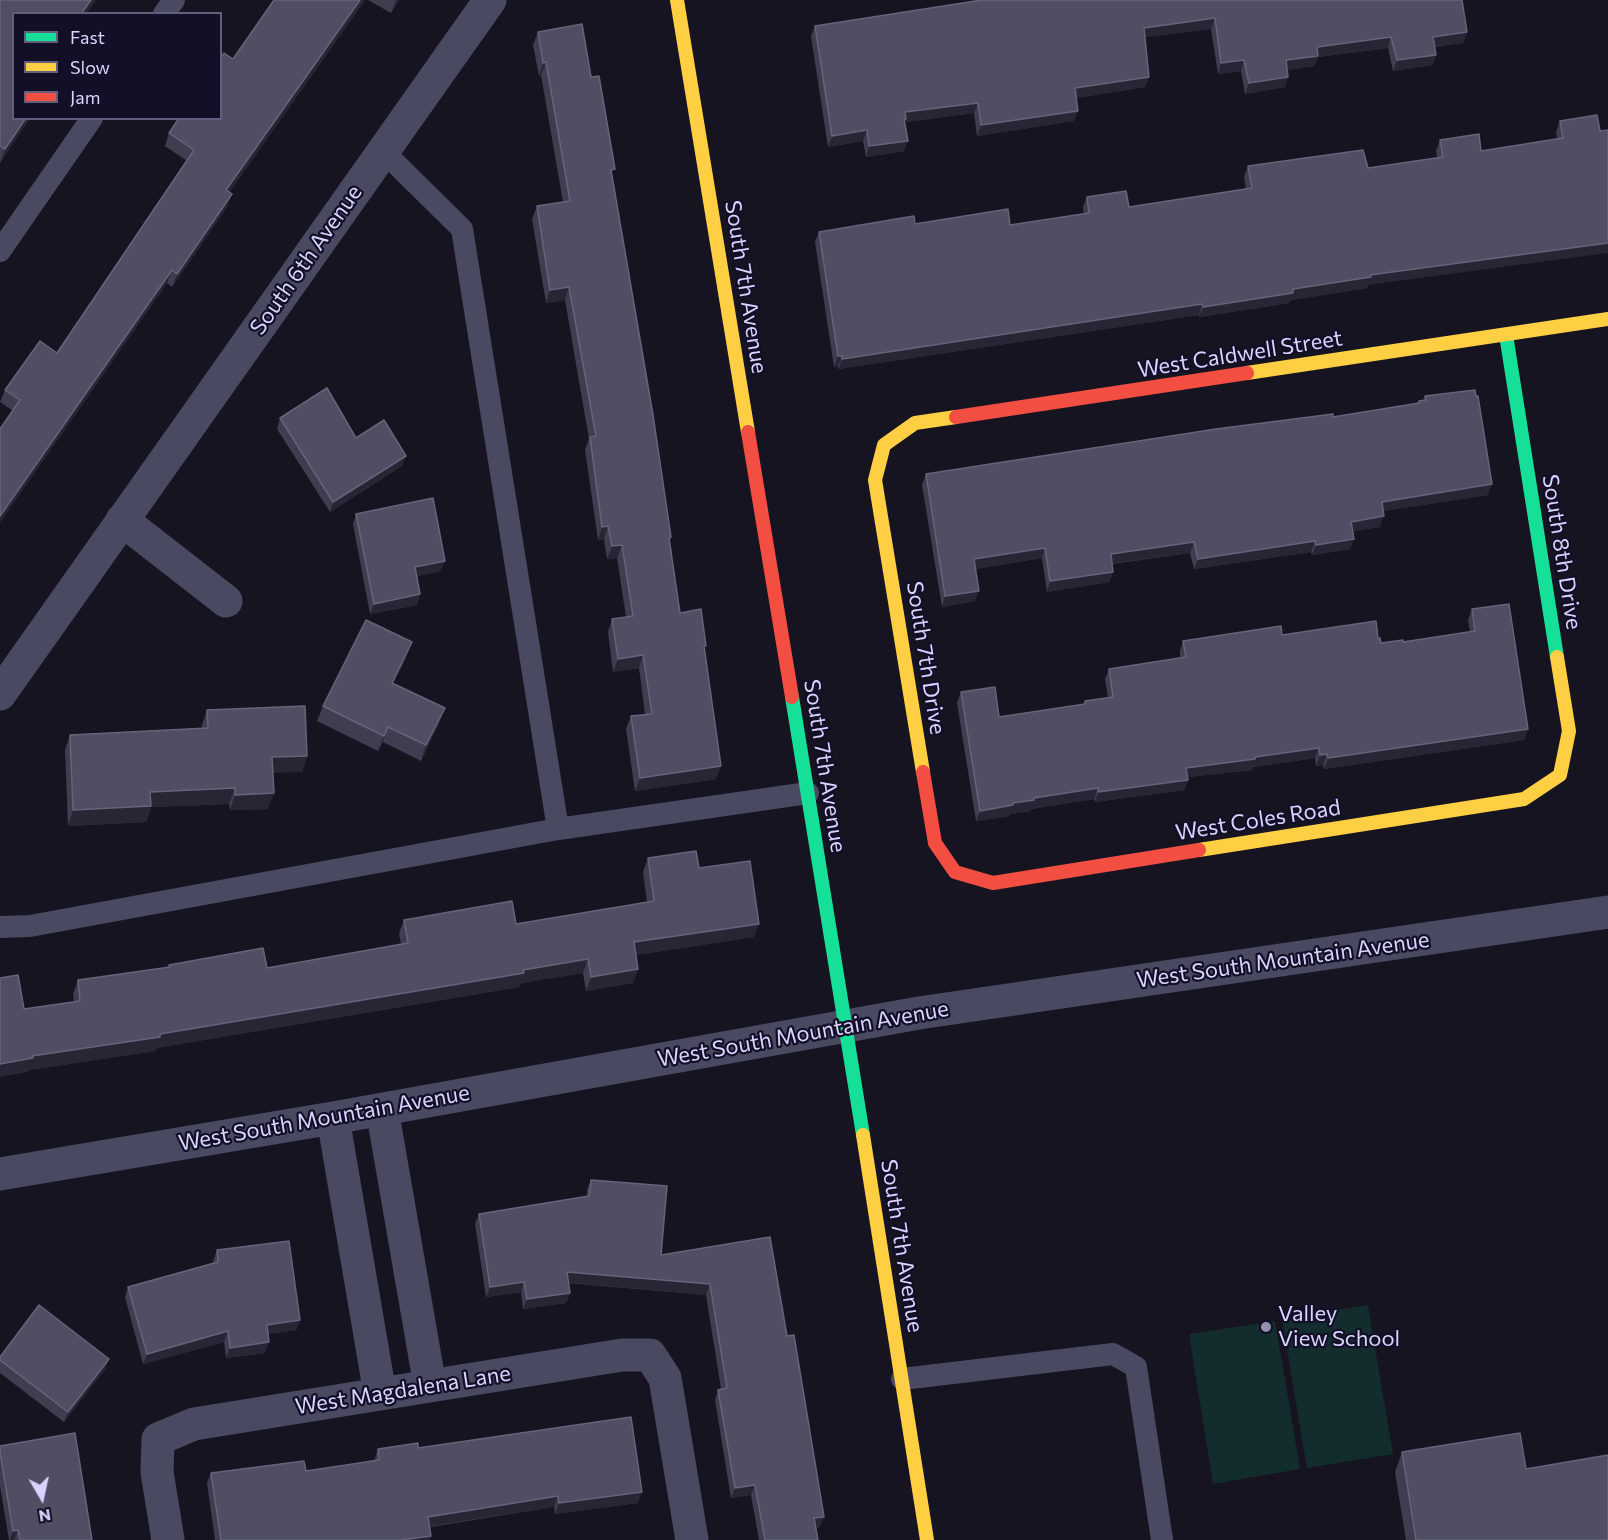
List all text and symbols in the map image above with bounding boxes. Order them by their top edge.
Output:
legend [12,12,222,120]
text: Fast [70,26,105,48]
text: Slow [70,56,110,78]
text: Jam [70,86,100,108]
street label: South 6th Avenue [245,180,367,340]
street label: South 7th Avenue [719,199,773,375]
street label: West Caldwell Street [1136,325,1344,383]
street label: South 8th Drive [1537,473,1587,631]
street label: South 7th Drive [901,580,951,736]
street label: South 7th Avenue [798,678,852,854]
street label: West Coles Road [1174,794,1342,846]
street label: West South Mountain Avenue [1135,926,1431,994]
street label: West South Mountain Avenue [655,995,951,1073]
street label: West South Mountain Avenue [176,1079,472,1157]
street label: South 7th Avenue [875,1158,929,1334]
place label: Valley View School [1278,1301,1400,1352]
marker: Valley View School [1259,1320,1273,1334]
street label: West Magdalena Lane [293,1360,513,1420]
north arrow [12,1468,72,1528]
text: N [37,1506,52,1527]

